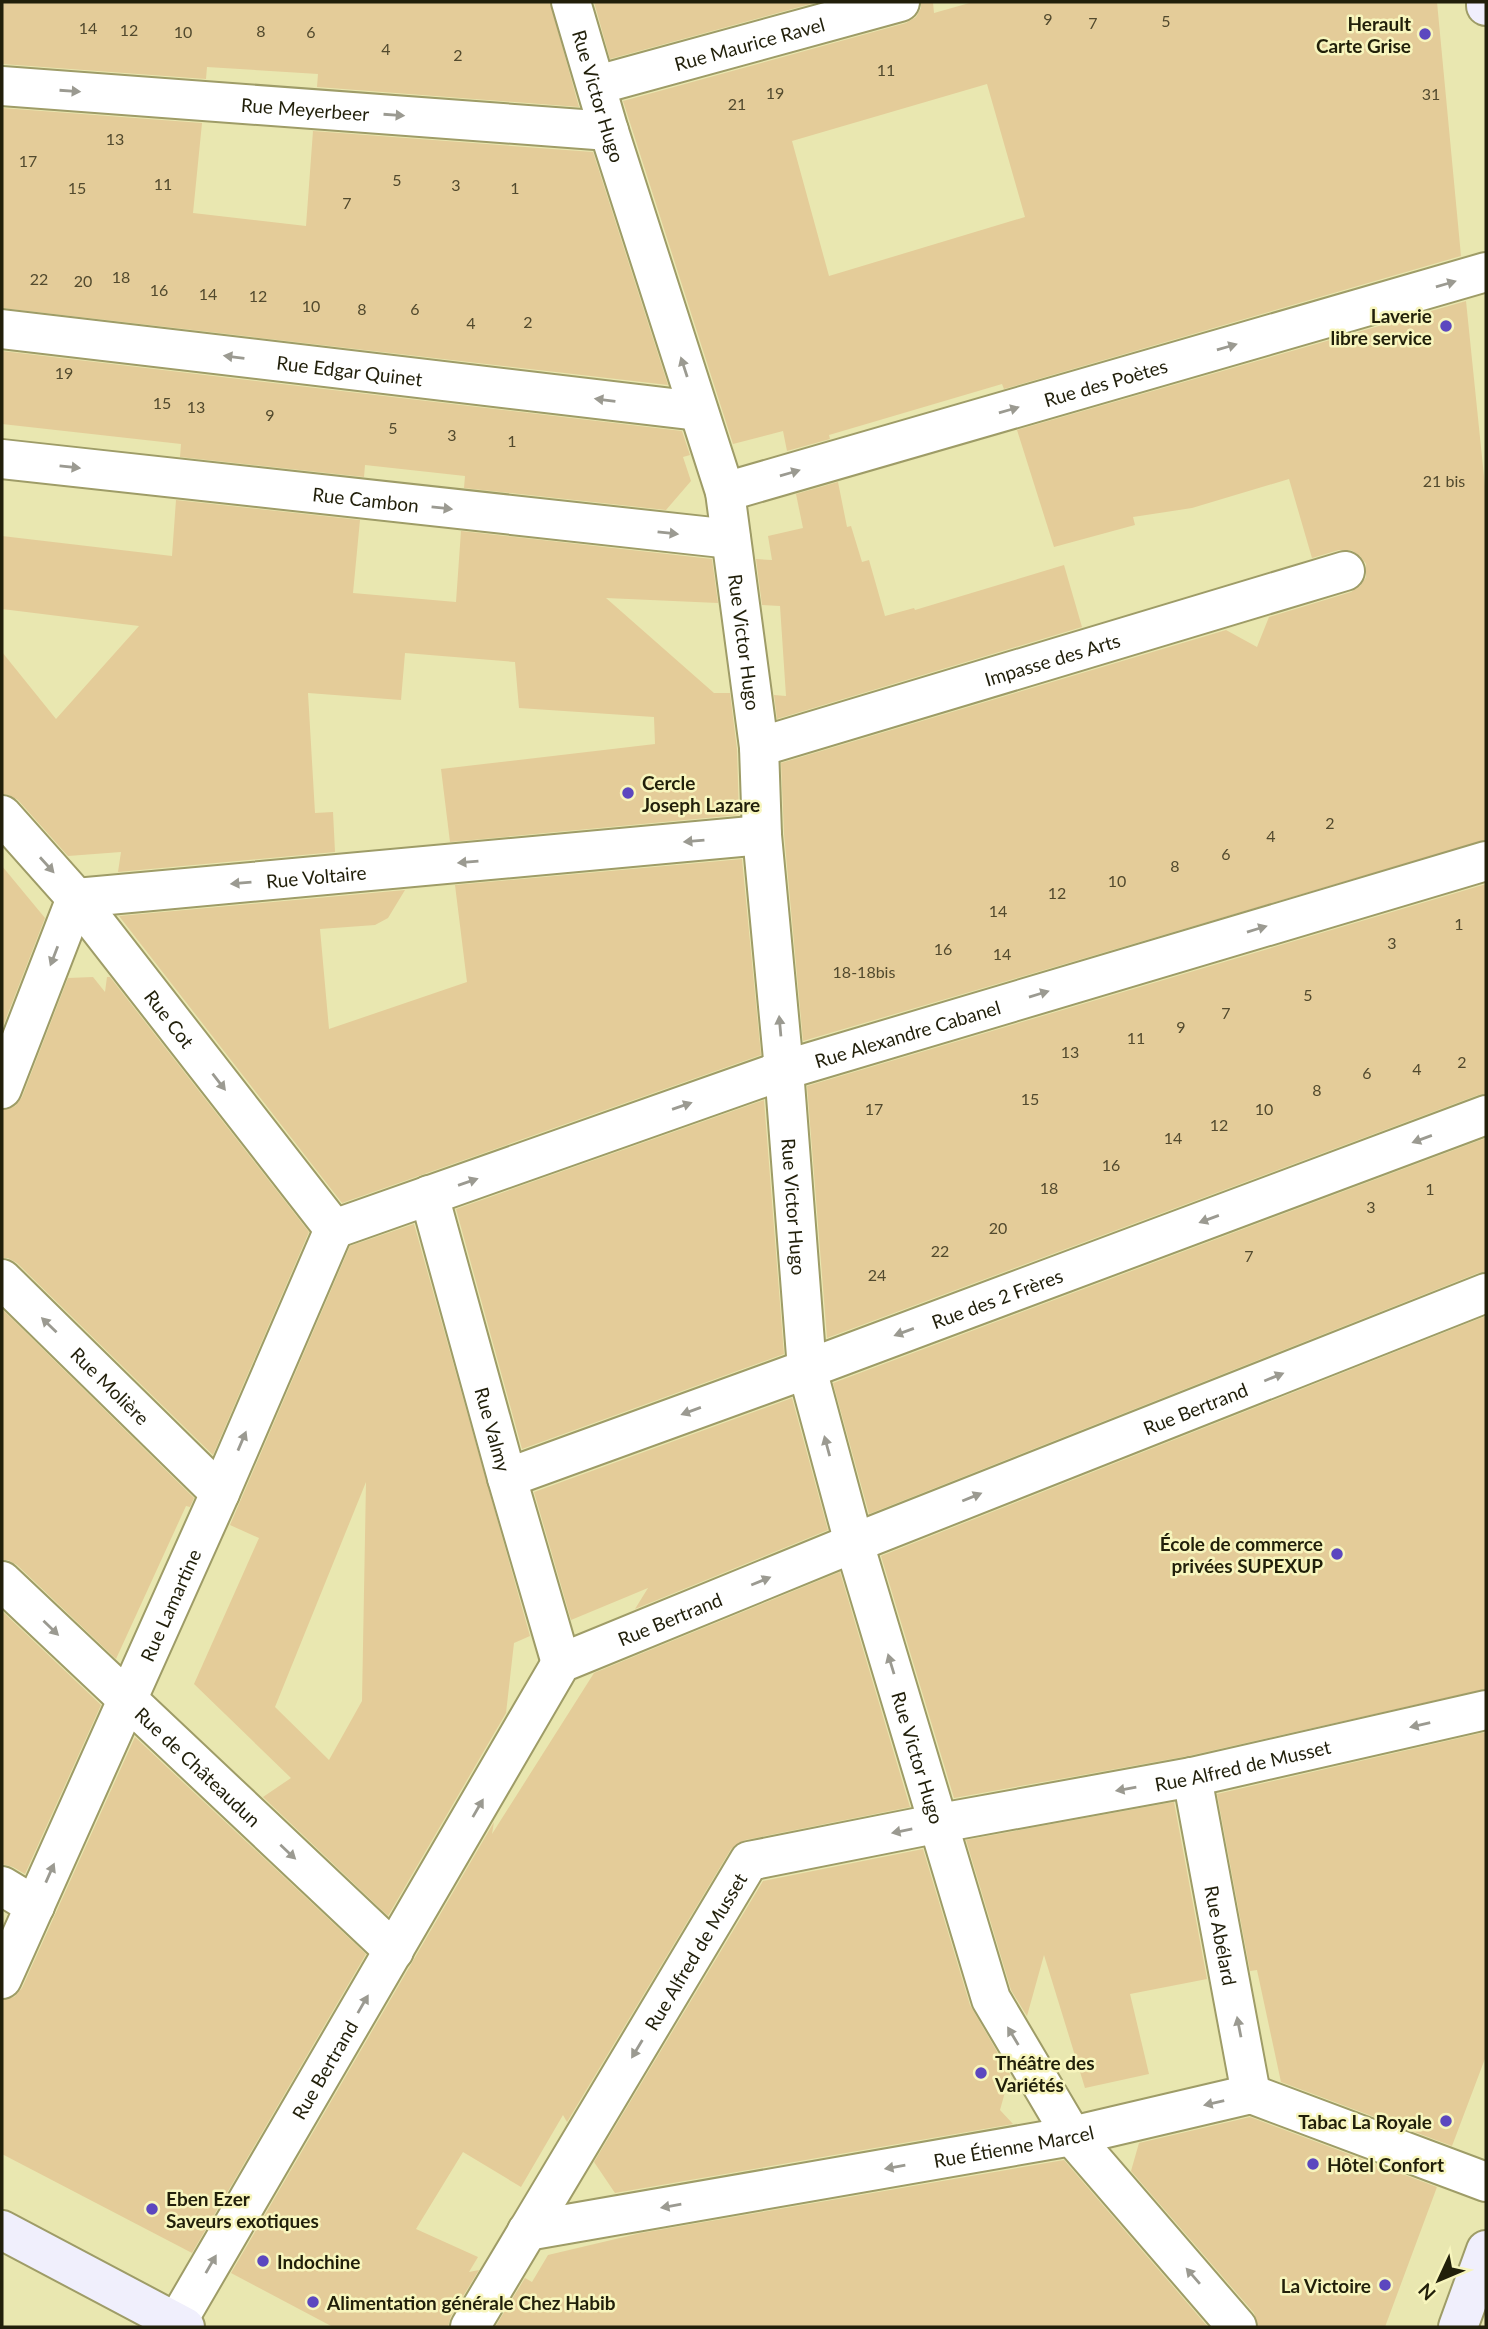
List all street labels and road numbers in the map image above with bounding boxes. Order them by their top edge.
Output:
street label: Rue Maurice Ravel [672,12,827,75]
street label: Rue Victor Hugo [568,27,630,165]
street label: Rue Meyerbeer [240,92,370,125]
street label: Rue Edgar Quinet [275,350,424,390]
street label: Rue des Poètes [1041,353,1170,411]
street label: Rue Cambon [311,482,420,516]
street label: Rue Victor Hugo [725,572,765,712]
street label: Impasse des Arts [982,628,1123,690]
street label: Rue Voltaire [265,860,367,892]
street label: Rue Cot [140,985,200,1052]
street label: Rue Alexandre Cabanel [812,995,1003,1072]
street label: Rue Victor Hugo [778,1137,811,1276]
street label: Rue des 2 Frères [928,1263,1066,1333]
street label: Rue Molière [66,1342,155,1429]
street label: Rue Bertrand [1140,1377,1251,1439]
street label: Rue Valmy [471,1384,516,1474]
street label: Rue Lamartine [135,1545,205,1665]
street label: Rue Bertrand [614,1587,725,1650]
street label: Rue Victor Hugo [888,1688,949,1826]
street label: Rue de Châteaudun [131,1702,266,1831]
street label: Rue Alfred de Musset [1153,1734,1333,1795]
street label: Rue Alfred de Musset [639,1868,751,2034]
street label: Rue Abélard [1201,1884,1242,1987]
street label: Rue Bertrand [286,2016,362,2123]
street label: Rue Étienne Marcel [932,2120,1096,2171]

